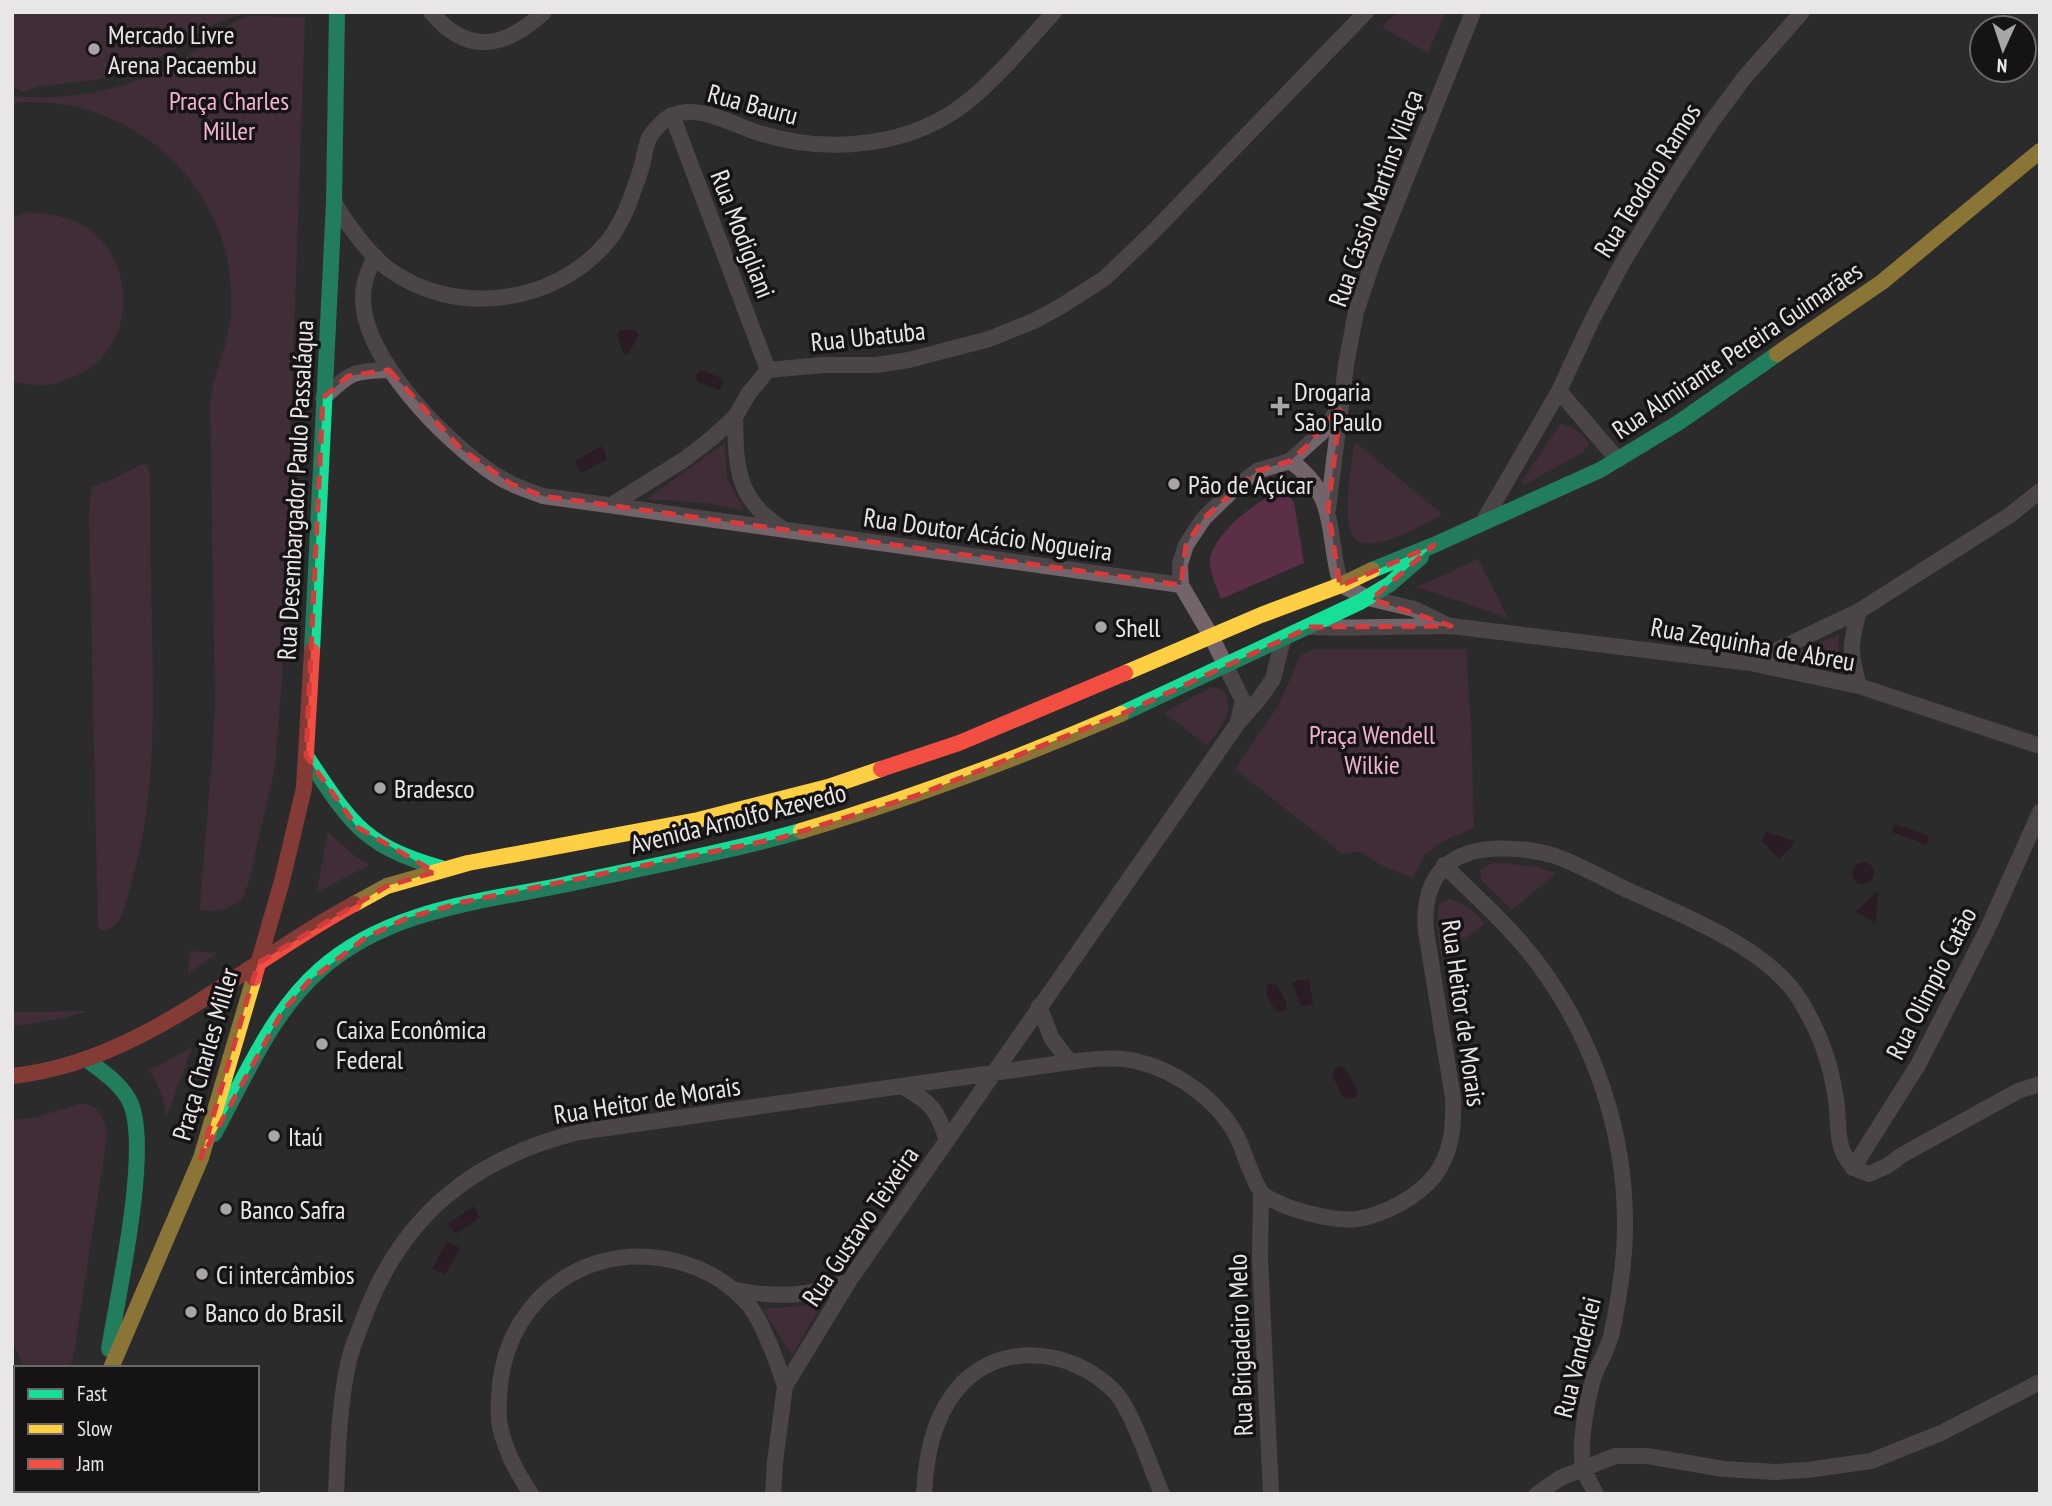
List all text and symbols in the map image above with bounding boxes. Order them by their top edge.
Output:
north arrow [1968,14,2038,84]
place label: Mercado Livre Arena Pacaembu [108,18,257,81]
marker: Mercado Livre Arena Pacaembu [86,41,102,57]
text: N [1996,54,2008,78]
street label: Rua Bauru [704,76,802,132]
park label: Praça Charles Miller [169,84,289,147]
street label: Rua Cássio Martins Vilaça [1320,85,1430,311]
street label: Rua Teodoro Ramos [1586,97,1708,263]
street label: Rua Modigliani [703,165,783,303]
street label: Rua Almirante Pereira Guimarães [1606,254,1868,446]
street label: Rua Ubatuba [809,314,927,358]
street label: Rua Desembargador Paulo Passaláqua [270,319,320,661]
place label: Drogaria São Paulo [1294,375,1382,438]
marker: Drogaria São Paulo [1272,398,1288,414]
place label: Pão de Açúcar [1188,468,1313,501]
marker: Pão de Açúcar [1166,476,1182,492]
street label: Rua Doutor Acácio Nogueira [861,500,1115,568]
street label: Rua Zequinha de Abreu [1648,610,1858,678]
place label: Shell [1115,611,1160,644]
marker: Shell [1093,619,1109,635]
park label: Praça Wendell Wilkie [1309,718,1435,781]
place label: Bradesco [394,772,475,805]
street label: Avenida Arnolfo Azevedo [627,775,849,861]
marker: Bradesco [372,780,388,796]
street label: Rua Olimpio Catão [1878,901,1984,1065]
street label: Rua Heitor de Morais [1435,918,1493,1108]
street label: Praça Charles Miller [165,964,245,1144]
place label: Caixa Econômica Federal [336,1013,486,1076]
marker: Caixa Econômica Federal [314,1036,330,1052]
street label: Rua Heitor de Morais [552,1069,742,1131]
place label: Itaú [288,1120,323,1153]
marker: Itaú [266,1128,282,1144]
street label: Rua Gustavo Teixeira [794,1140,926,1312]
place label: Banco Safra [240,1193,345,1226]
marker: Banco Safra [218,1201,234,1217]
street label: Rua Brigadeiro Melo [1220,1253,1260,1437]
place label: Ci intercâmbios [216,1258,354,1291]
marker: Ci intercâmbios [194,1266,210,1282]
street label: Rua Vanderlei [1546,1293,1608,1421]
place label: Banco do Brasil [205,1296,343,1329]
marker: Banco do Brasil [183,1304,199,1320]
legend [14,1366,259,1492]
text: Fast [77,1380,107,1407]
text: Slow [77,1415,113,1442]
text: Jam [76,1450,104,1477]

